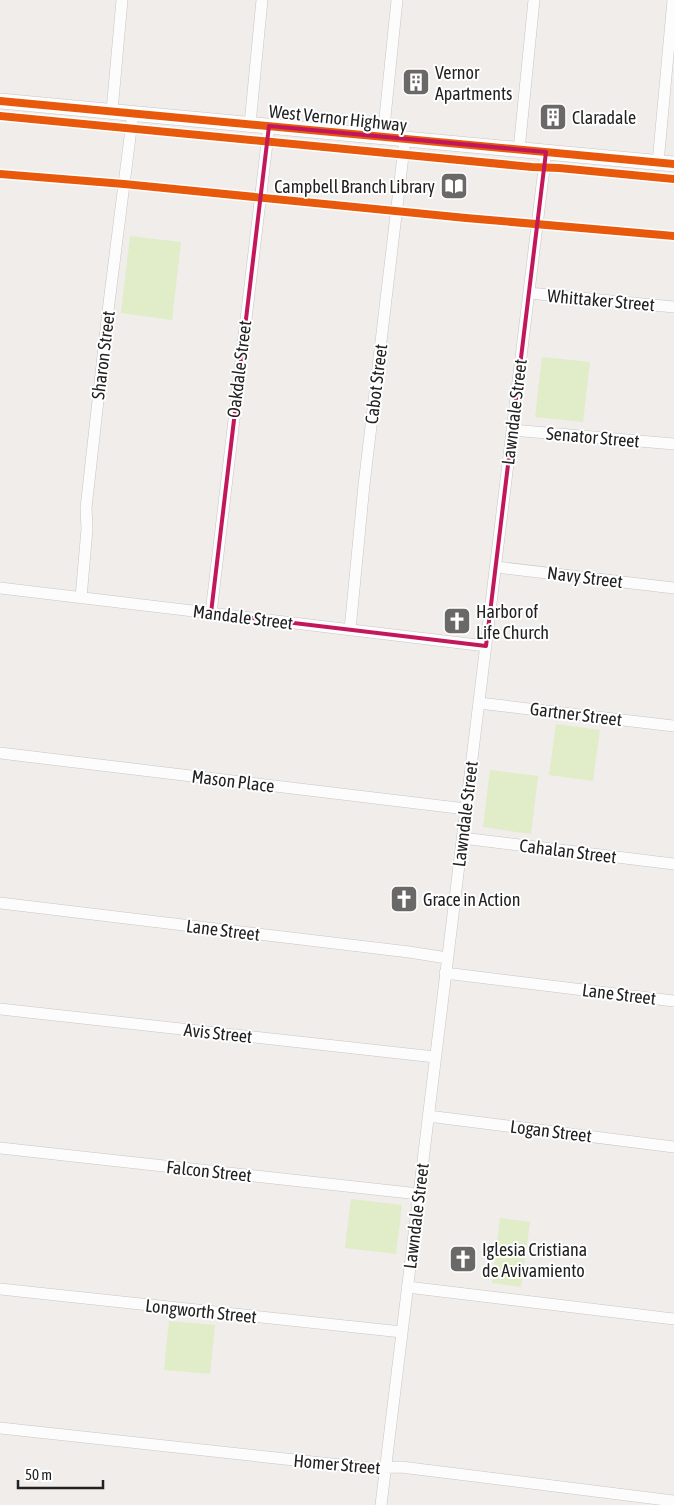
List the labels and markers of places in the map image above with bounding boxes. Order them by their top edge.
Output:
place label: Vernor Apartments [435,62,512,104]
building icon: Vernor Apartments [401,67,431,97]
building icon: Claradale [538,102,568,132]
place label: Claradale [572,107,636,128]
library icon: Campbell Branch Library [439,171,469,201]
place label: Campbell Branch Library [274,176,435,197]
place label: Harbor of Life Church [476,601,549,643]
church icon: Harbor of Life Church [442,606,472,636]
church icon: Grace in Action [389,884,419,914]
place label: Grace in Action [423,889,521,910]
place label: Iglesia Cristiana de Avivamiento [482,1239,587,1281]
church icon: Iglesia Cristiana de Avivamiento [448,1244,478,1274]

